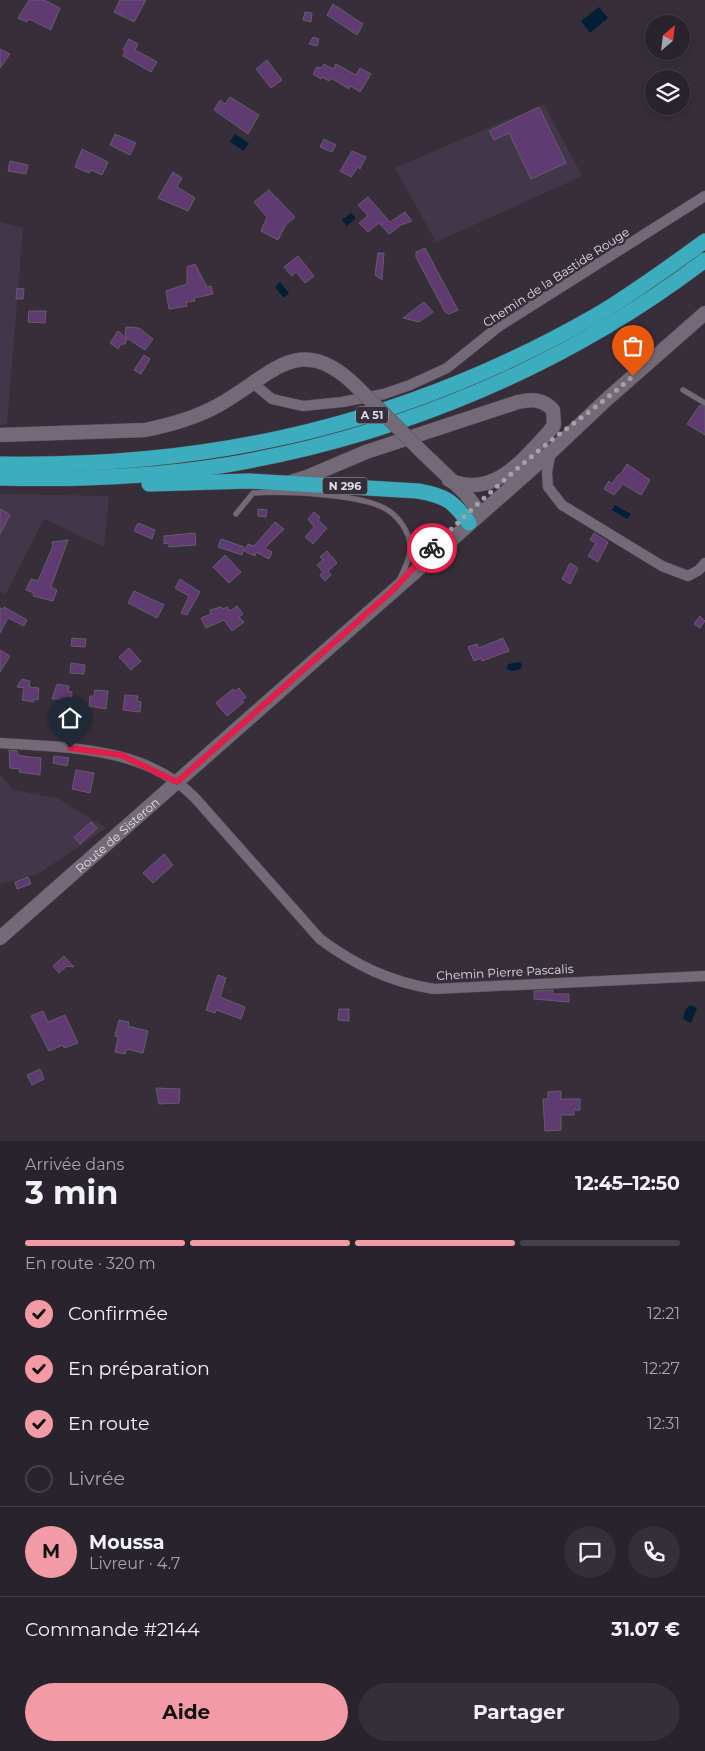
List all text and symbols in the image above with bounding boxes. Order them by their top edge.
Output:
north arrow [645,15,690,60]
map controls [645,15,690,115]
button: layers [645,70,690,115]
street label: Chemin de la Bastide Rouge [480,224,632,330]
pin [612,325,654,376]
icon: bag [619,332,647,360]
road number: A 51 [356,406,388,424]
road number: N 296 [322,478,368,494]
courier [407,523,457,573]
icon: bike [418,534,446,562]
pin [49,697,91,748]
icon: home [56,704,84,732]
street label: Route de Sisteron [72,794,162,876]
street label: Chemin Pierre Pascalis [436,961,574,983]
text: Arrivée dans [25,1155,124,1174]
text: 12:45–12:50 [575,1172,680,1195]
text: 3 min [25,1173,118,1212]
text: En route · 320 m [25,1254,156,1273]
icon: check [25,1300,53,1328]
text: Confirmée [68,1302,168,1325]
text: 12:21 [647,1304,680,1323]
icon: check [25,1355,53,1383]
text: En préparation [68,1357,210,1380]
text: 12:27 [643,1359,680,1378]
icon: check [25,1410,53,1438]
text: En route [68,1412,149,1435]
text: 12:31 [647,1414,680,1433]
text: Livrée [68,1467,125,1490]
button: chat [564,1526,616,1578]
button: phone [628,1526,680,1578]
text: Moussa [89,1531,165,1554]
text: M [42,1540,60,1563]
text: Livreur · 4.7 [89,1554,180,1573]
text: Commande #2144 [25,1618,200,1641]
text: 31.07 € [611,1618,680,1641]
button: Aide [25,1683,348,1741]
button: Partager [358,1683,680,1741]

